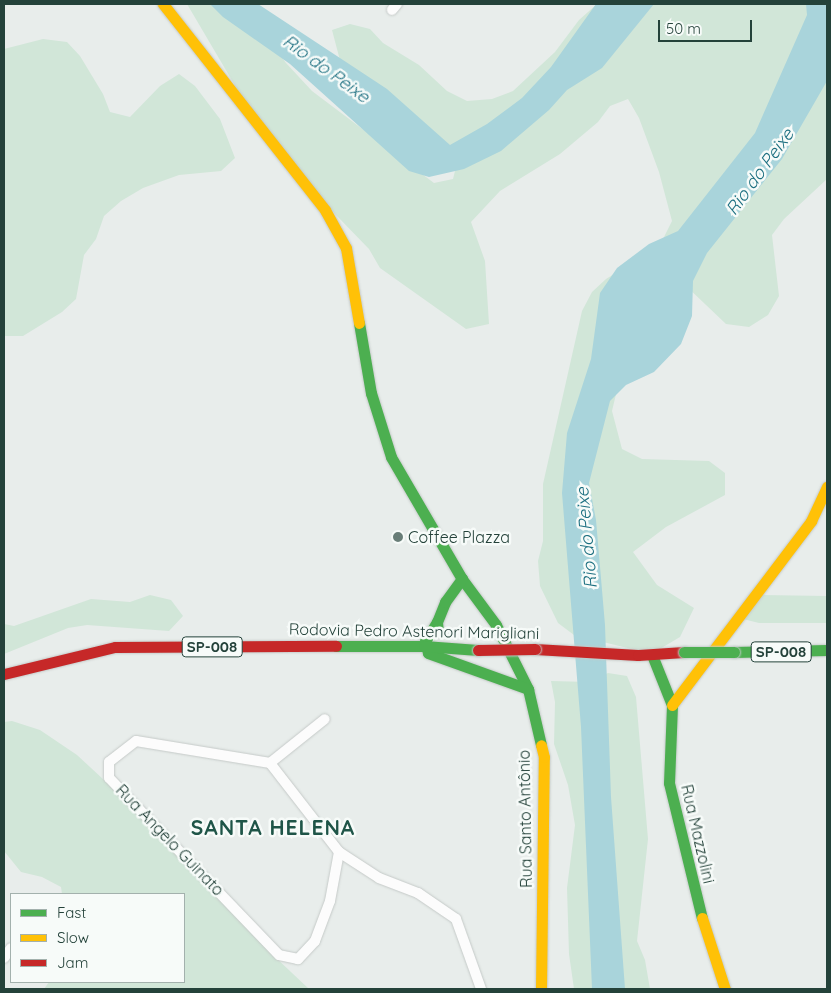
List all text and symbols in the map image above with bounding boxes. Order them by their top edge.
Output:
scale bar [661,10,755,42]
text: 50 m [666,19,701,38]
water label: Rio do Peixe [279,30,373,108]
water label: Rio do Peixe [721,125,799,219]
water label: Rio do Peixe [572,486,602,590]
place label: Coffee Plazza [408,527,510,547]
marker: Coffee Plazza [392,531,404,543]
street label: Rodovia Pedro Astenori Marigliani [289,619,539,643]
road number: SP-008 [181,634,243,660]
road number: SP-008 [750,640,812,664]
street label: Rua Santo Antônio [514,750,536,888]
street label: Rua Angelo Guinato [112,780,228,900]
street label: Rua Mazzolini [677,783,719,885]
district label: SANTA HELENA [189,814,357,840]
legend [10,893,185,983]
text: Fast [57,903,86,922]
text: Slow [57,928,89,947]
text: Jam [57,953,88,972]

